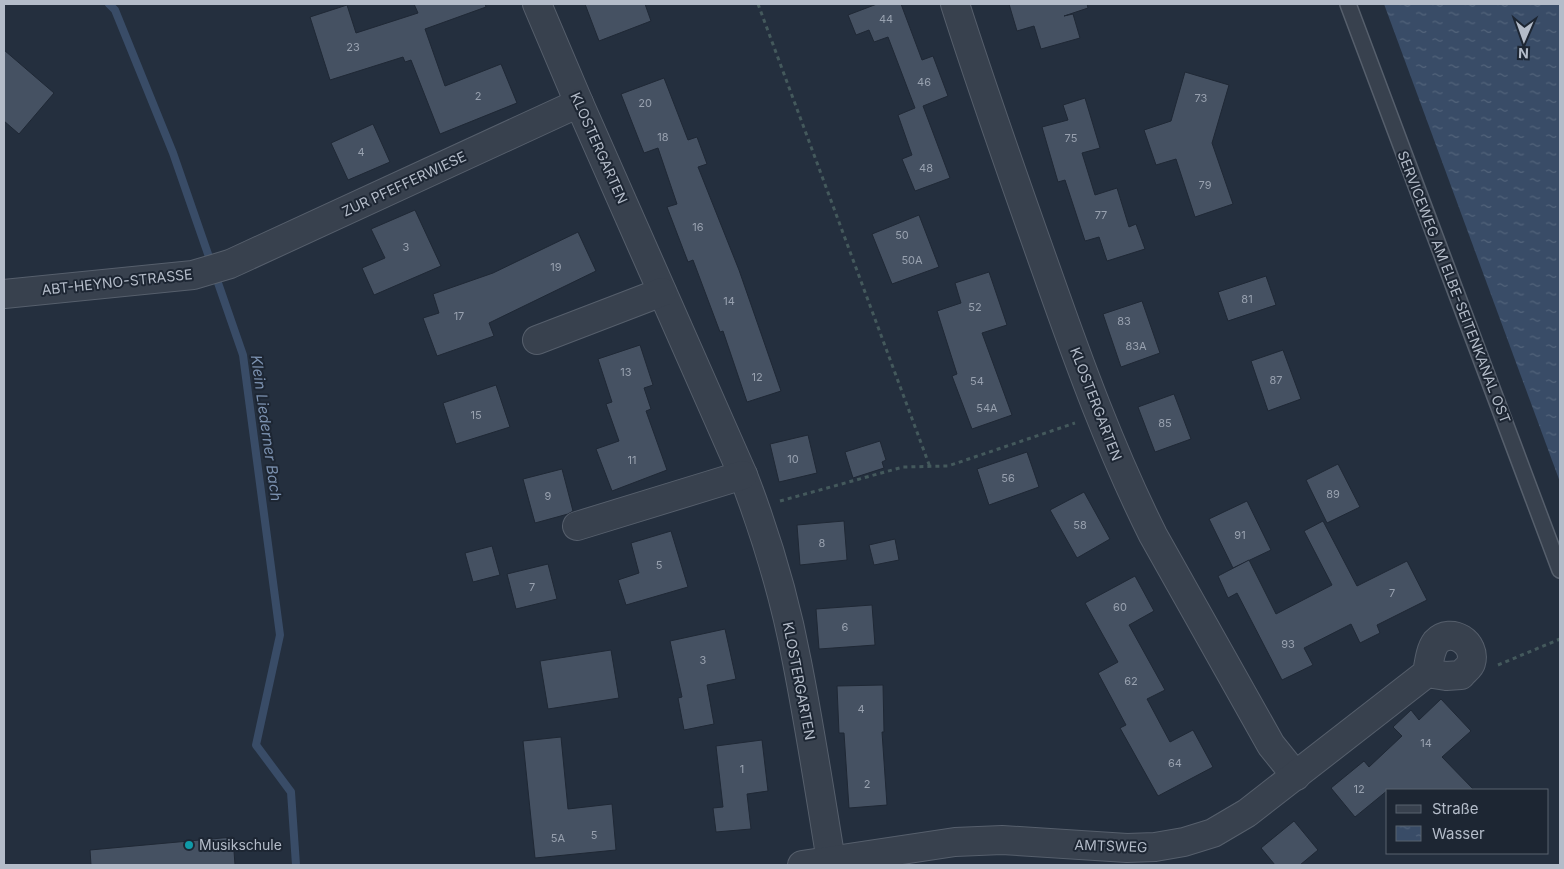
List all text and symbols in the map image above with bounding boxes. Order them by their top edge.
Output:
house number: 44 [879,12,893,26]
north arrow [1499,15,1549,65]
house number: 23 [346,40,360,54]
text: N [1518,45,1529,62]
house number: 46 [917,75,931,89]
house number: 2 [475,89,481,103]
street label: KLOSTERGARTEN [567,90,632,206]
house number: 73 [1195,91,1208,105]
house number: 20 [638,96,652,110]
house number: 18 [657,130,669,144]
house number: 75 [1065,131,1078,145]
house number: 4 [357,145,365,159]
street label: ZUR PFEFFERWIESE [339,147,469,220]
street label: SERVICEWEG AM ELBE-SEITENKANAL OST [1394,148,1514,425]
house number: 48 [919,161,933,175]
house number: 79 [1199,178,1212,192]
house number: 77 [1095,208,1107,222]
house number: 16 [692,220,704,234]
house number: 50 [895,228,909,242]
house number: 3 [403,240,410,254]
house number: 50A [901,253,923,267]
house number: 19 [550,260,562,274]
street label: ABT-HEYNO-STRASSE [41,265,193,298]
house number: 81 [1241,292,1253,306]
house number: 14 [723,294,735,308]
house number: 52 [968,300,982,314]
house number: 17 [454,309,464,323]
house number: 83 [1117,314,1131,328]
house number: 83A [1125,339,1147,353]
street label: KLOSTERGARTEN [1067,345,1126,463]
water label: Klein Liederner Bach [247,354,286,502]
house number: 13 [620,365,632,379]
house number: 12 [751,370,763,384]
house number: 87 [1269,373,1283,387]
house number: 54 [970,374,984,388]
house number: 54A [976,401,998,415]
house number: 15 [470,408,482,422]
house number: 85 [1158,416,1172,430]
house number: 10 [787,452,799,466]
house number: 11 [628,453,636,467]
house number: 56 [1001,471,1015,485]
house number: 89 [1326,487,1340,501]
house number: 9 [545,489,552,503]
house number: 58 [1073,518,1087,532]
house number: 91 [1234,528,1246,542]
house number: 8 [819,536,826,550]
house number: 5 [656,558,663,572]
house number: 7 [529,580,535,594]
house number: 7 [1389,586,1395,600]
house number: 60 [1113,600,1127,614]
street label: KLOSTERGARTEN [780,620,819,741]
house number: 6 [842,620,849,634]
house number: 93 [1281,637,1295,651]
house number: 3 [700,653,707,667]
house number: 62 [1124,674,1138,688]
house number: 4 [857,702,865,716]
house number: 14 [1420,736,1432,750]
house number: 64 [1168,756,1182,770]
house number: 1 [740,762,744,776]
house number: 2 [864,777,870,791]
house number: 12 [1353,782,1365,796]
legend [1386,789,1549,854]
text: Straße [1432,799,1479,818]
text: Wasser [1432,824,1485,843]
house number: 5 [591,828,598,842]
house number: 5A [551,831,566,845]
place label: Musikschule [199,836,282,853]
street label: AMTSWEG [1074,836,1148,855]
marker: Musikschule [183,839,195,851]

